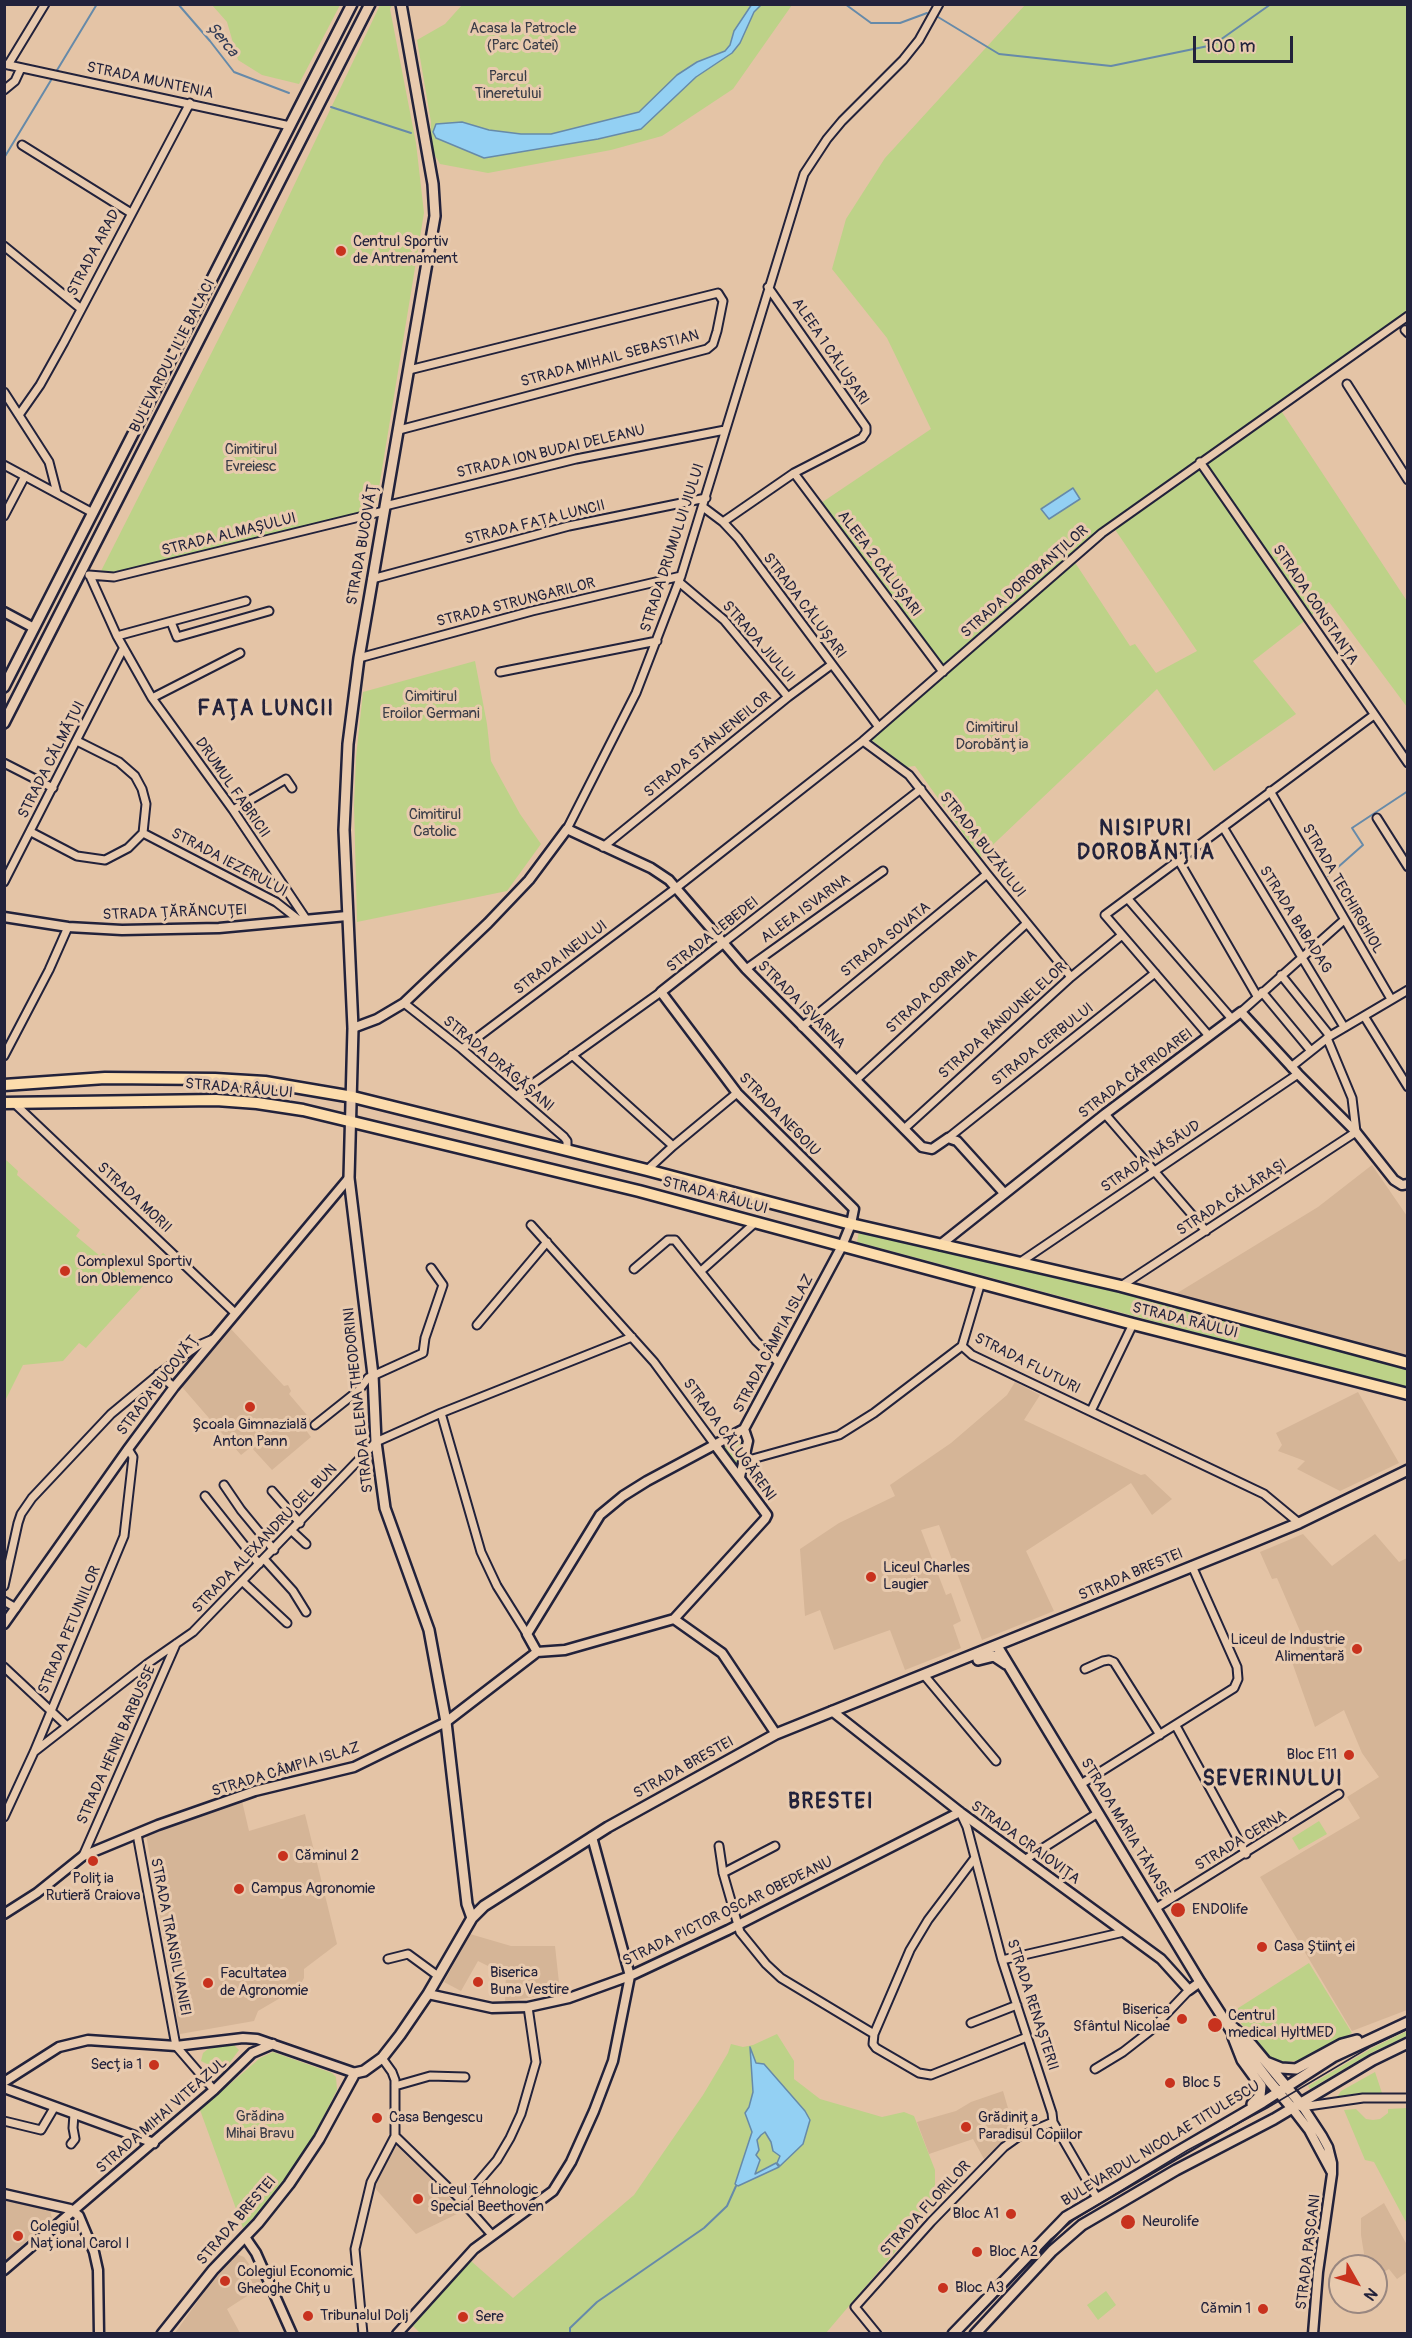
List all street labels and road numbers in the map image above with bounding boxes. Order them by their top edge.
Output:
street label: STRADA MUNTENIA [85,59,215,103]
street label: STRADA ARAD [64,207,124,299]
street label: BULEVARDUL ILIE BALACI [126,276,220,436]
street label: ALEEA 1 CĂLUȘARI [788,295,872,409]
street label: STRADA MIHAIL SEBASTIAN [519,326,701,392]
street label: STRADA ION BUDAI DELEANU [455,421,647,483]
street label: STRADA DRUMULUI JIULUI [637,461,709,635]
street label: STRADA BUCOVĂȚ [344,483,382,607]
street label: STRADA FAȚA LUNCII [463,497,607,549]
street label: ALEEA 2 CĂLUȘARI [833,508,925,620]
street label: STRADA ALMAȘULUI [160,510,298,560]
street label: STRADA DOROBANȚILOR [958,522,1092,642]
street label: STRADA CONSTANȚA [1268,542,1362,668]
street label: STRADA CĂLUȘARI [759,550,849,662]
street label: STRADA STRUNGARILOR [435,575,597,631]
street label: STRADA JIULUI [718,598,798,686]
street label: STRADA STÂNJENEILOR [641,688,775,802]
street label: STRADA CĂLMĂȚUI [15,698,89,822]
street label: DRUMUL FABRICII [191,735,273,841]
street label: STRADA BUZĂULUI [935,789,1029,901]
street label: STRADA TECHIRGHIOL [1297,821,1387,957]
street label: STRADA IEZERULUI [168,825,290,901]
street label: STRADA BABADAG [1255,863,1335,977]
street label: ALEEA ISVARNA [758,871,854,947]
street label: STRADA LEBEDEI [663,893,763,977]
street label: STRADA SOVATA [838,898,934,982]
street label: STRADA ȚĂRĂNCUȚEI [102,901,248,925]
street label: STRADA INEULUI [511,917,611,999]
street label: STRADA CORABIA [883,946,981,1038]
street label: STRADA ISVARNA [753,957,849,1053]
street label: STRADA RÂNDUNELELOR [935,959,1071,1083]
street label: STRADA CERBULUI [988,1000,1098,1090]
street label: STRADA DRĂGĂȘANI [439,1012,557,1116]
street label: STRADA CĂPRIOAREI [1075,1025,1197,1123]
street label: STRADA NEGOIU [735,1069,823,1161]
street label: STRADA RÂULUI [184,1075,294,1103]
street label: STRADA NĂSĂUD [1098,1117,1204,1197]
street label: STRADA CĂLĂRAȘI [1174,1156,1290,1240]
street label: STRADA MORII [93,1159,175,1237]
street label: STRADA RÂULUI [660,1173,770,1219]
street label: STRADA CÂMPIA ISLAZ [730,1272,818,1416]
street label: STRADA RÂULUI [1130,1299,1240,1343]
street label: STRADA ELENA THEODORINI [340,1306,378,1494]
street label: STRADA FLUTURI [971,1330,1083,1398]
street label: STRADA BUCOVĂȚ [113,1332,203,1440]
street label: STRADA CĂLUGĂRENI [679,1375,779,1505]
street label: STRADA ALEXANDRU CEL BUN [189,1461,341,1617]
street label: STRADA BRESTEI [1076,1545,1186,1605]
street label: STRADA PETUNIILOR [35,1563,105,1697]
street label: STRADA HENRI BARBUSSE [74,1663,160,1827]
street label: STRADA BRESTEI [631,1733,737,1803]
street label: STRADA CÂMPIA ISLAZ [210,1739,362,1801]
street label: STRADA MARIA TĂNASE [1076,1755,1174,1901]
street label: STRADA CRAIOVIȚA [967,1797,1083,1889]
street label: STRADA CERNA [1192,1807,1290,1875]
street label: STRADA PICTOR OSCAR OBEDEANU [620,1853,836,1971]
street label: STRADA TRANSILVANIEI [146,1857,194,2017]
street label: STRADA RENAȘTERII [1002,1937,1062,2073]
street label: STRADA MIHAI VITEAZUL [93,2054,231,2178]
street label: BULEVARDUL NICOLAE TITULESCU [1058,2077,1264,2211]
street label: STRADA FLORILOR [877,2157,975,2261]
street label: STRADA BRESTEI [193,2173,281,2269]
street label: STRADA PAȘCANI [1293,2193,1325,2311]

